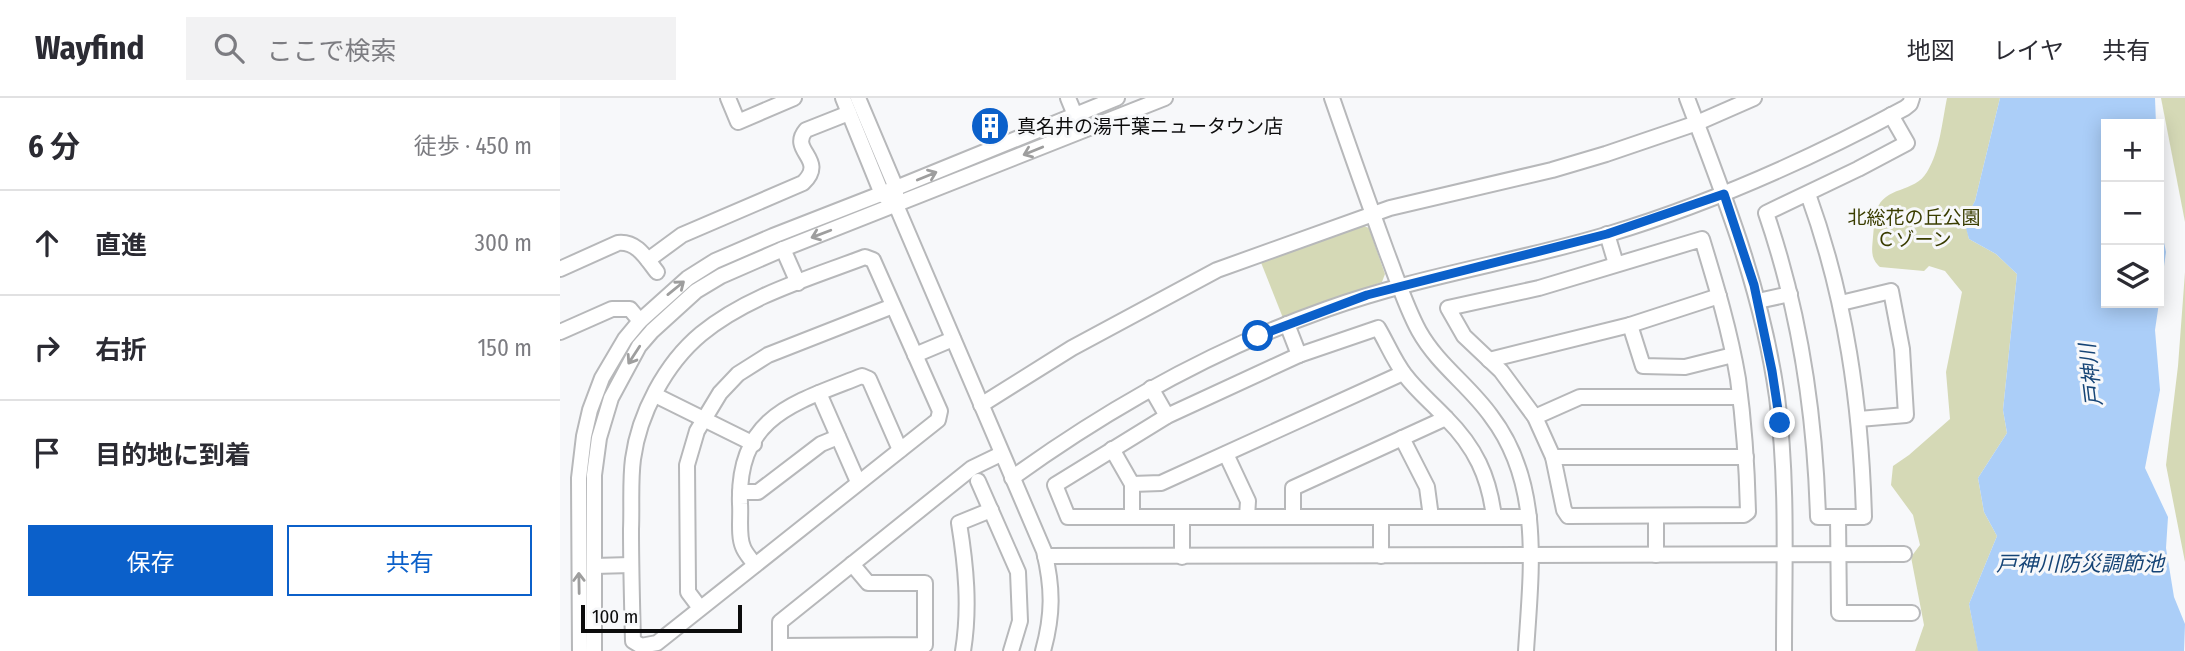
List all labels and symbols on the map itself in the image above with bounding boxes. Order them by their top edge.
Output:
building icon: 真名井の湯千葉ニュータウン店 [969,105,1011,147]
place label: 真名井の湯千葉ニュータウン店 [1017,115,1283,138]
one-way arrow [1023,145,1044,158]
one-way arrow [916,168,938,181]
park label: 北総花の丘公園 Ｃゾーン [1847,206,1981,251]
one-way arrow [811,229,833,241]
one-way arrow [666,280,684,296]
route start [1242,320,1273,351]
water label: 戸神川 [2074,340,2108,408]
one-way arrow [626,344,640,364]
route end [1764,407,1795,438]
water label: 戸神川防災調節池 [1996,551,2166,577]
one-way arrow [572,572,586,595]
scale bar [581,602,742,634]

